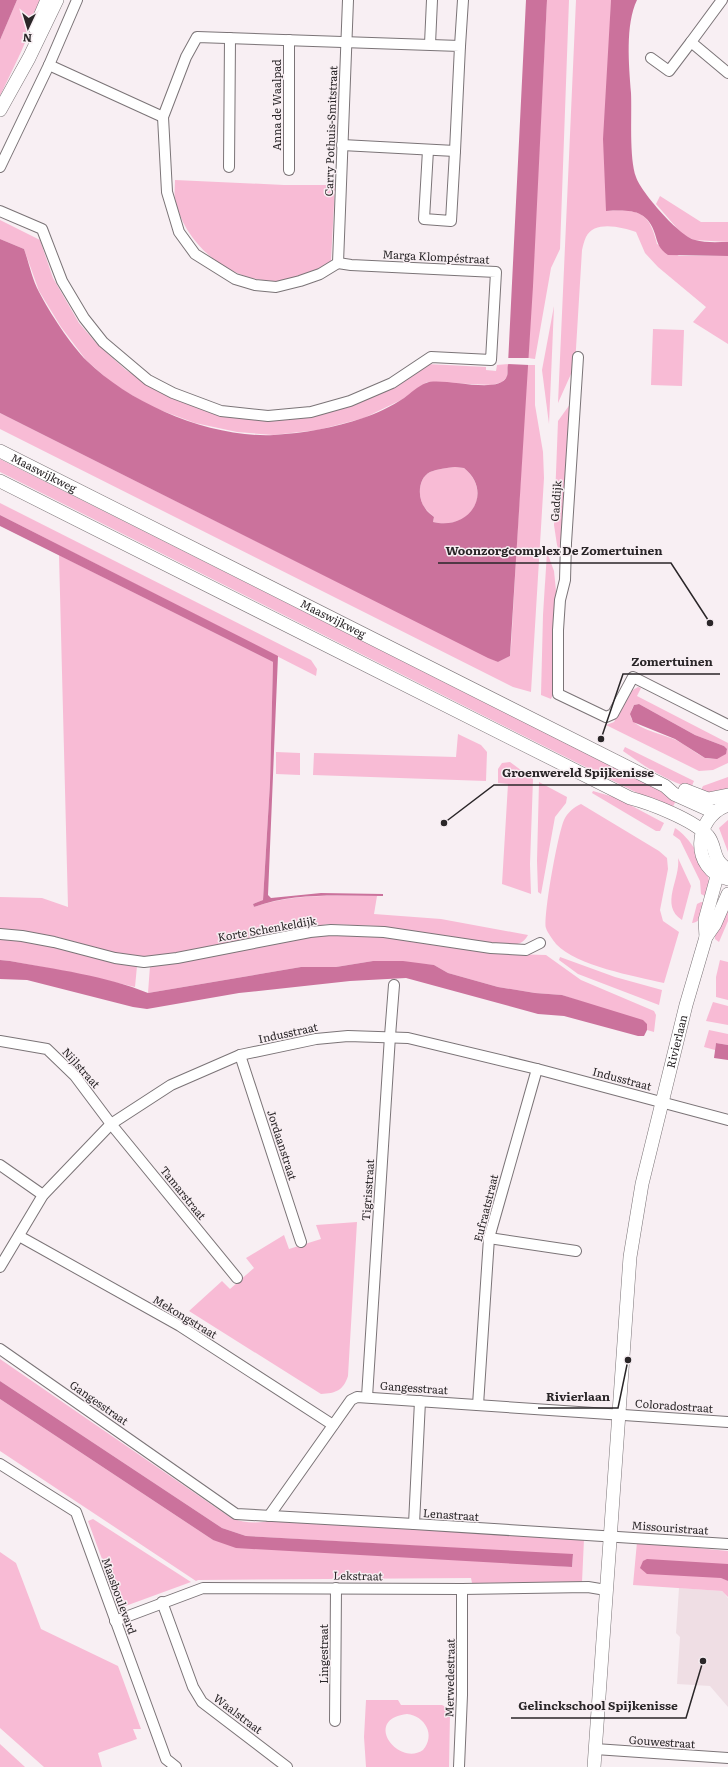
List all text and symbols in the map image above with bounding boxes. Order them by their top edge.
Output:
north arrow [8,8,48,48]
text: N [22,31,32,47]
street label: Anna de Waalpad [268,59,284,151]
street label: Carry Pothuis-Smitstraat [320,65,340,197]
street label: Marga Klompéstraat [382,245,491,267]
street label: Maaswijkweg [9,449,81,496]
street label: Gaddijk [546,480,564,522]
callout: Woonzorgcomplex De Zomertuinen [438,539,671,563]
text: Woonzorgcomplex De Zomertuinen [446,541,663,559]
street label: Maaswijkweg [298,595,370,642]
callout: Zomertuinen [623,650,720,674]
text: Zomertuinen [631,652,713,670]
callout: Groenwereld Spijkenisse [494,761,662,785]
text: Groenwereld Spijkenisse [502,763,654,781]
street label: Korte Schenkeldijk [216,911,318,945]
street label: Rivierlaan [662,1013,690,1070]
street label: Indusstraat [257,1018,320,1046]
street label: Nijlstraat [59,1044,105,1092]
street label: Indusstraat [591,1062,654,1094]
street label: Jordaanstraat [264,1107,302,1182]
street label: Tigrisstraat [357,1158,377,1221]
street label: Tamarstraat [157,1162,211,1223]
street label: Eufraatstraat [469,1172,501,1243]
street label: Mekongstraat [150,1291,221,1342]
street label: Gangesstraat [67,1376,132,1429]
street label: Gangesstraat [380,1377,449,1397]
callout: Rivierlaan [538,1384,618,1408]
text: Rivierlaan [546,1387,611,1405]
street label: Coloradostraat [635,1394,714,1416]
street label: Lenastraat [423,1504,480,1524]
street label: Missouristraat [631,1516,710,1538]
street label: Maasboulevard [99,1555,141,1636]
street label: Lekstraat [333,1567,383,1583]
street label: Lingestraat [315,1624,331,1684]
street label: Merwedestraat [440,1638,458,1718]
street label: Waalstraat [211,1689,267,1737]
callout: Gelinckschool Spijkenisse [511,1694,686,1718]
text: Gelinckschool Spijkenisse [518,1696,678,1714]
street label: Gouwestraat [628,1731,696,1751]

